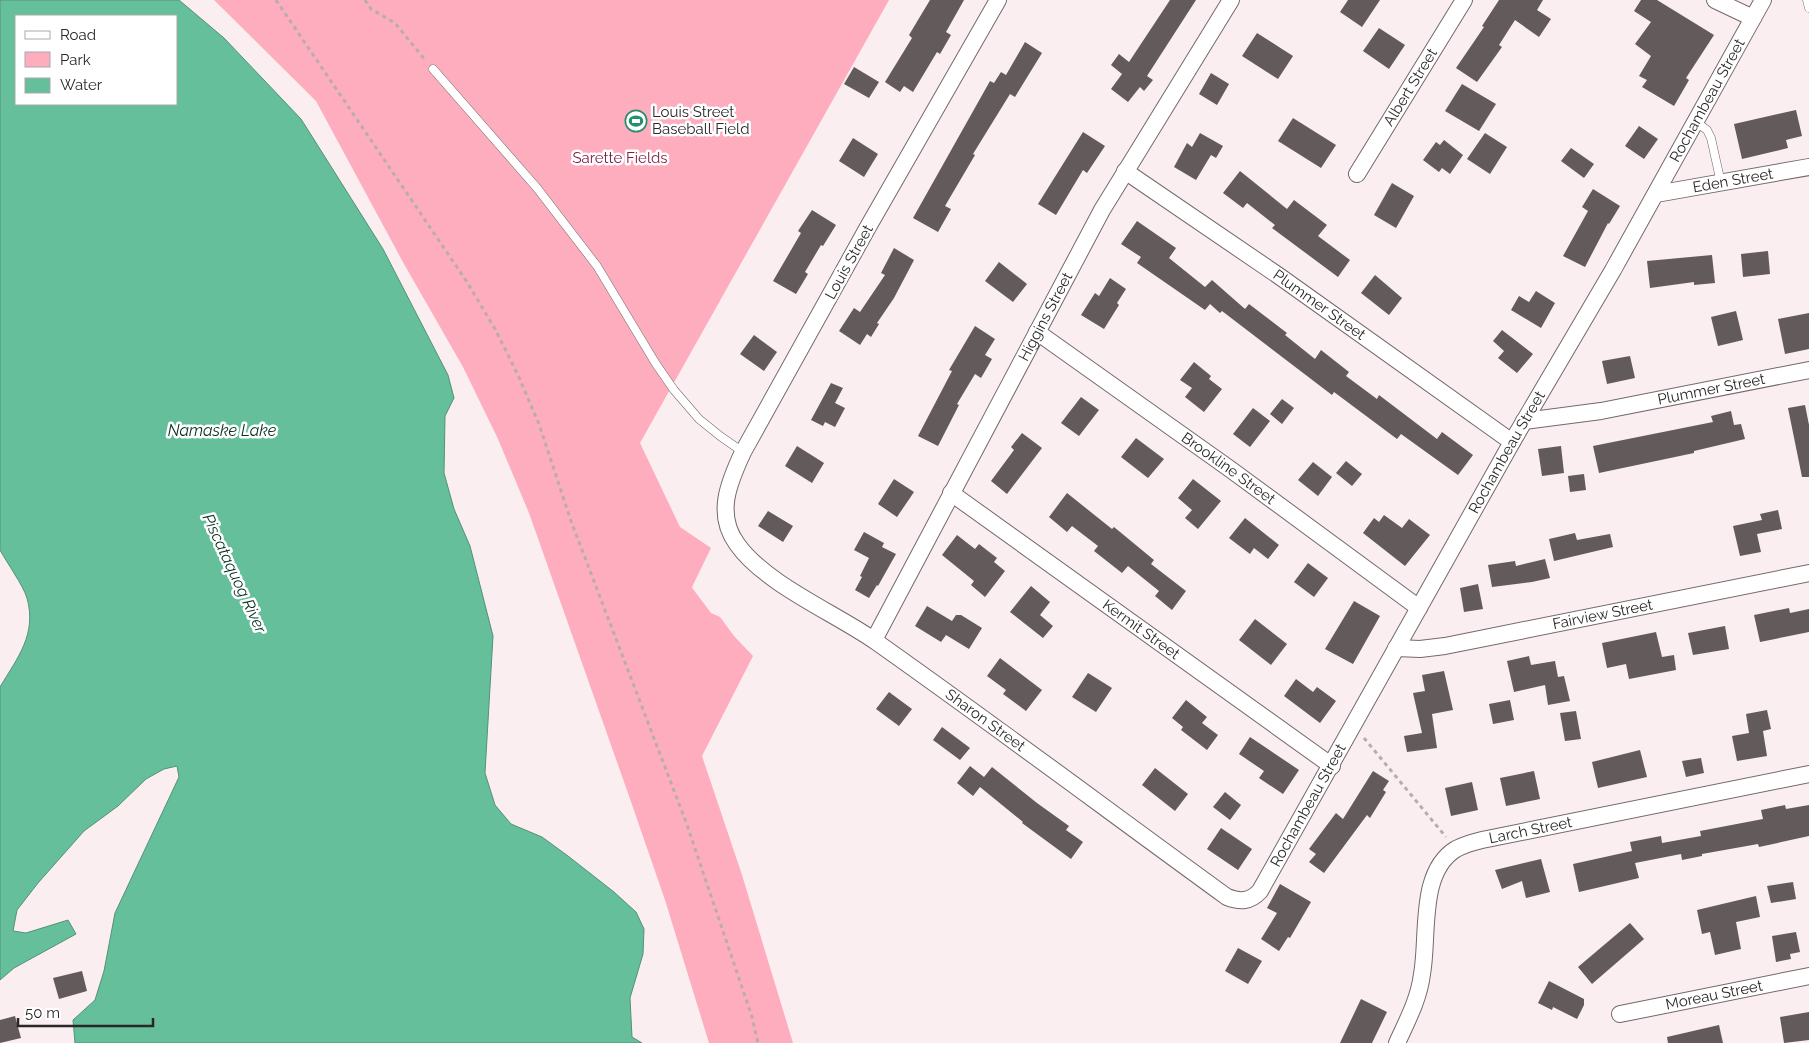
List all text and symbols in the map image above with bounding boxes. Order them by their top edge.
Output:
legend [15,15,178,105]
text: Road [60,26,96,44]
street label: Rochambeau Street [1666,36,1749,165]
street label: Albert Street [1380,45,1441,129]
text: Park [60,51,91,69]
text: Water [60,76,103,94]
place label: Louis Street Baseball Field [652,103,750,138]
sports icon: Louis Street Baseball Field [624,109,648,133]
park label: Sarette Fields [572,149,668,167]
street label: Eden Street [1691,165,1774,196]
street label: Louis Street [821,222,877,302]
street label: Plummer Street [1270,266,1369,344]
street label: Higgins Street [1015,269,1076,364]
street label: Plummer Street [1656,370,1767,409]
street label: Rochambeau Street [1465,388,1549,517]
water label: Namaske Lake [168,421,277,440]
street label: Brookline Street [1178,428,1279,508]
water label: Piscataquog River [199,511,271,636]
street label: Kermit Street [1099,596,1183,663]
street label: Fairview Street [1551,596,1654,633]
street label: Sharon Street [942,685,1029,755]
street label: Rochambeau Street [1266,741,1350,870]
street label: Larch Street [1487,813,1574,847]
street label: Moreau Street [1664,977,1764,1014]
scale bar [18,996,152,1028]
text: 50 m [25,1004,60,1022]

